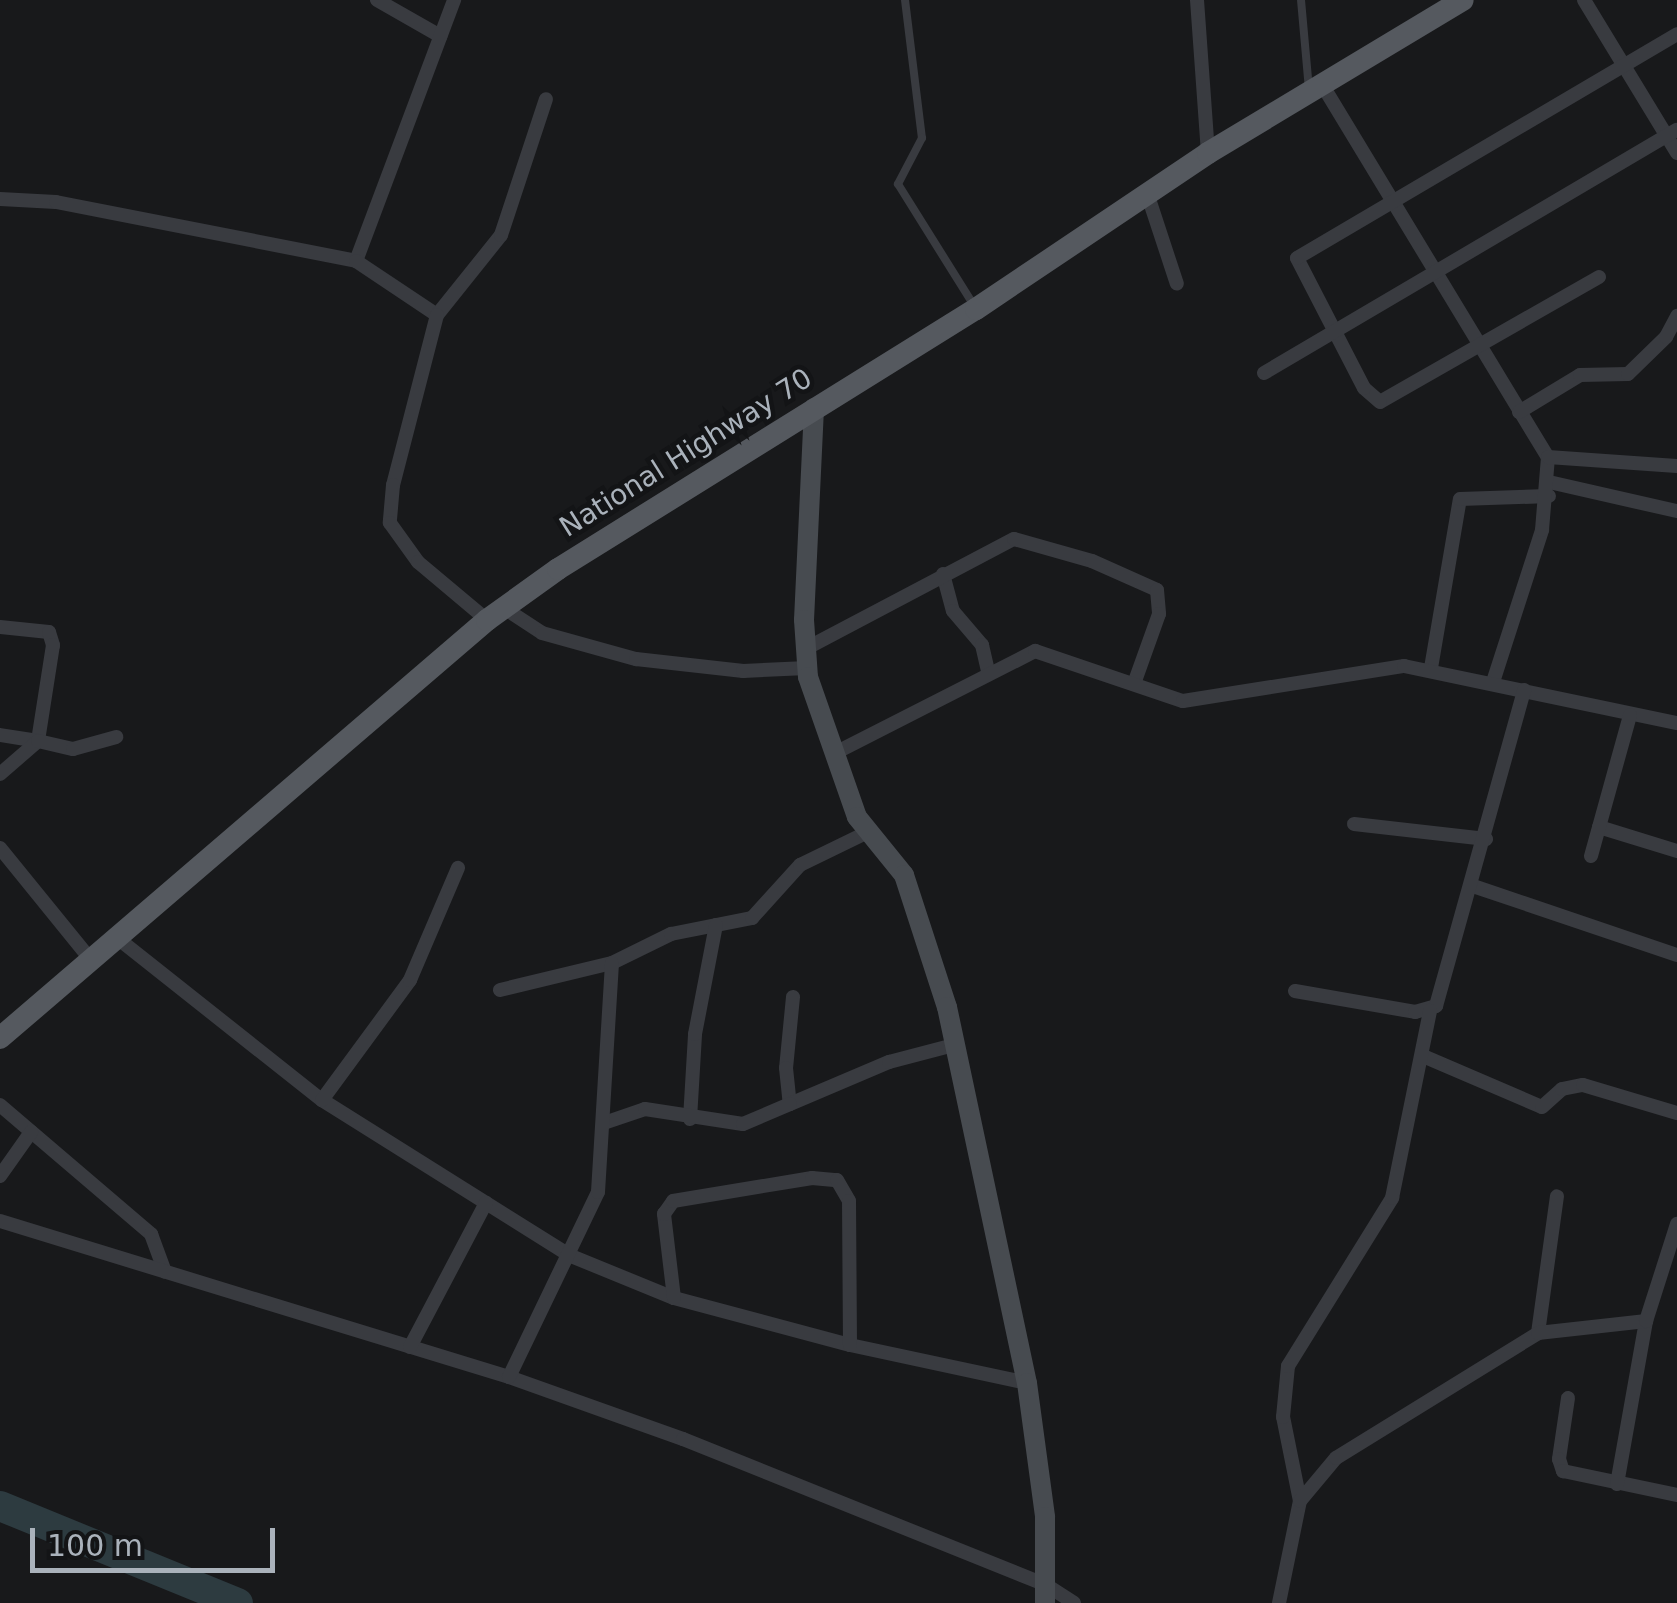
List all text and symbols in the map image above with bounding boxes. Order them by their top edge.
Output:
street label: National Highway 70 [554,362,818,544]
scale bar [35,1508,280,1570]
text: 100 m [47,1528,143,1563]

